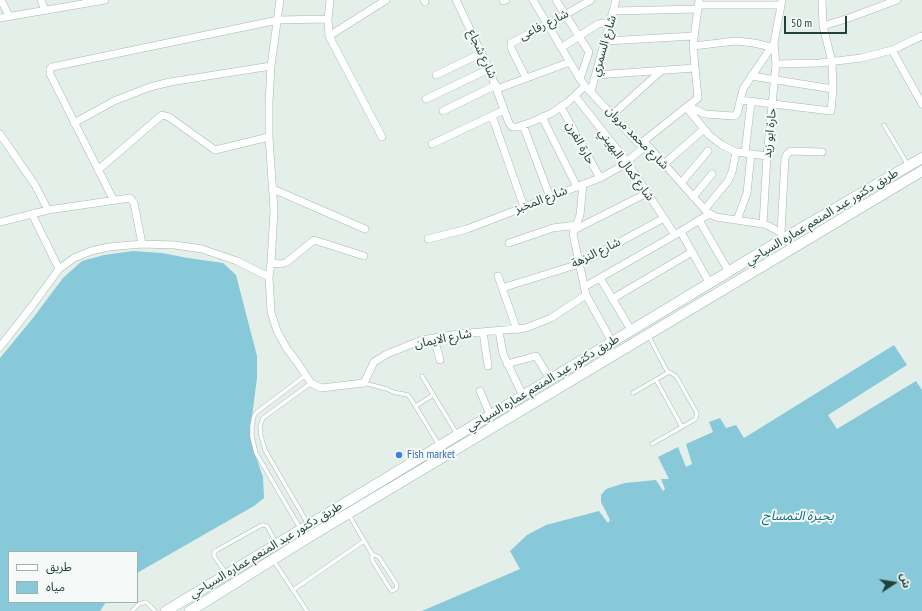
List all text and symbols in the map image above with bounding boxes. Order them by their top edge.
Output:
street label: شارع رفاعى [517,6,571,44]
scale bar [786,8,849,34]
street label: شارع السمري [588,14,620,78]
text: 50 m [791,15,812,30]
street label: شارع شجاع [464,27,500,81]
street label: شارع محمد مروان [602,103,672,173]
street label: حارة ابو زيد [760,107,780,159]
street label: حارة الفرن [562,119,598,167]
street label: شارع كمال البهيني [595,126,657,204]
street label: طريق دكتور عبد المنعم عماره السياحي [743,166,901,268]
street label: شارع المخبز [513,183,569,217]
street label: شارع النزهة [569,235,623,271]
street label: شارع الايمان [413,326,473,352]
street label: طريق دكتور عبد المنعم عماره السياحي [464,332,622,434]
place label: Fish market [407,448,455,462]
marker: Fish market [394,450,404,460]
street label: طريق دكتور عبد المنعم عماره السياحي [187,499,345,601]
water label: بحيرة التمساح [762,508,834,524]
legend [8,551,138,603]
text: طريق [46,559,72,574]
north arrow [874,563,914,603]
text: ش [897,572,914,589]
text: مياه [46,579,65,594]

